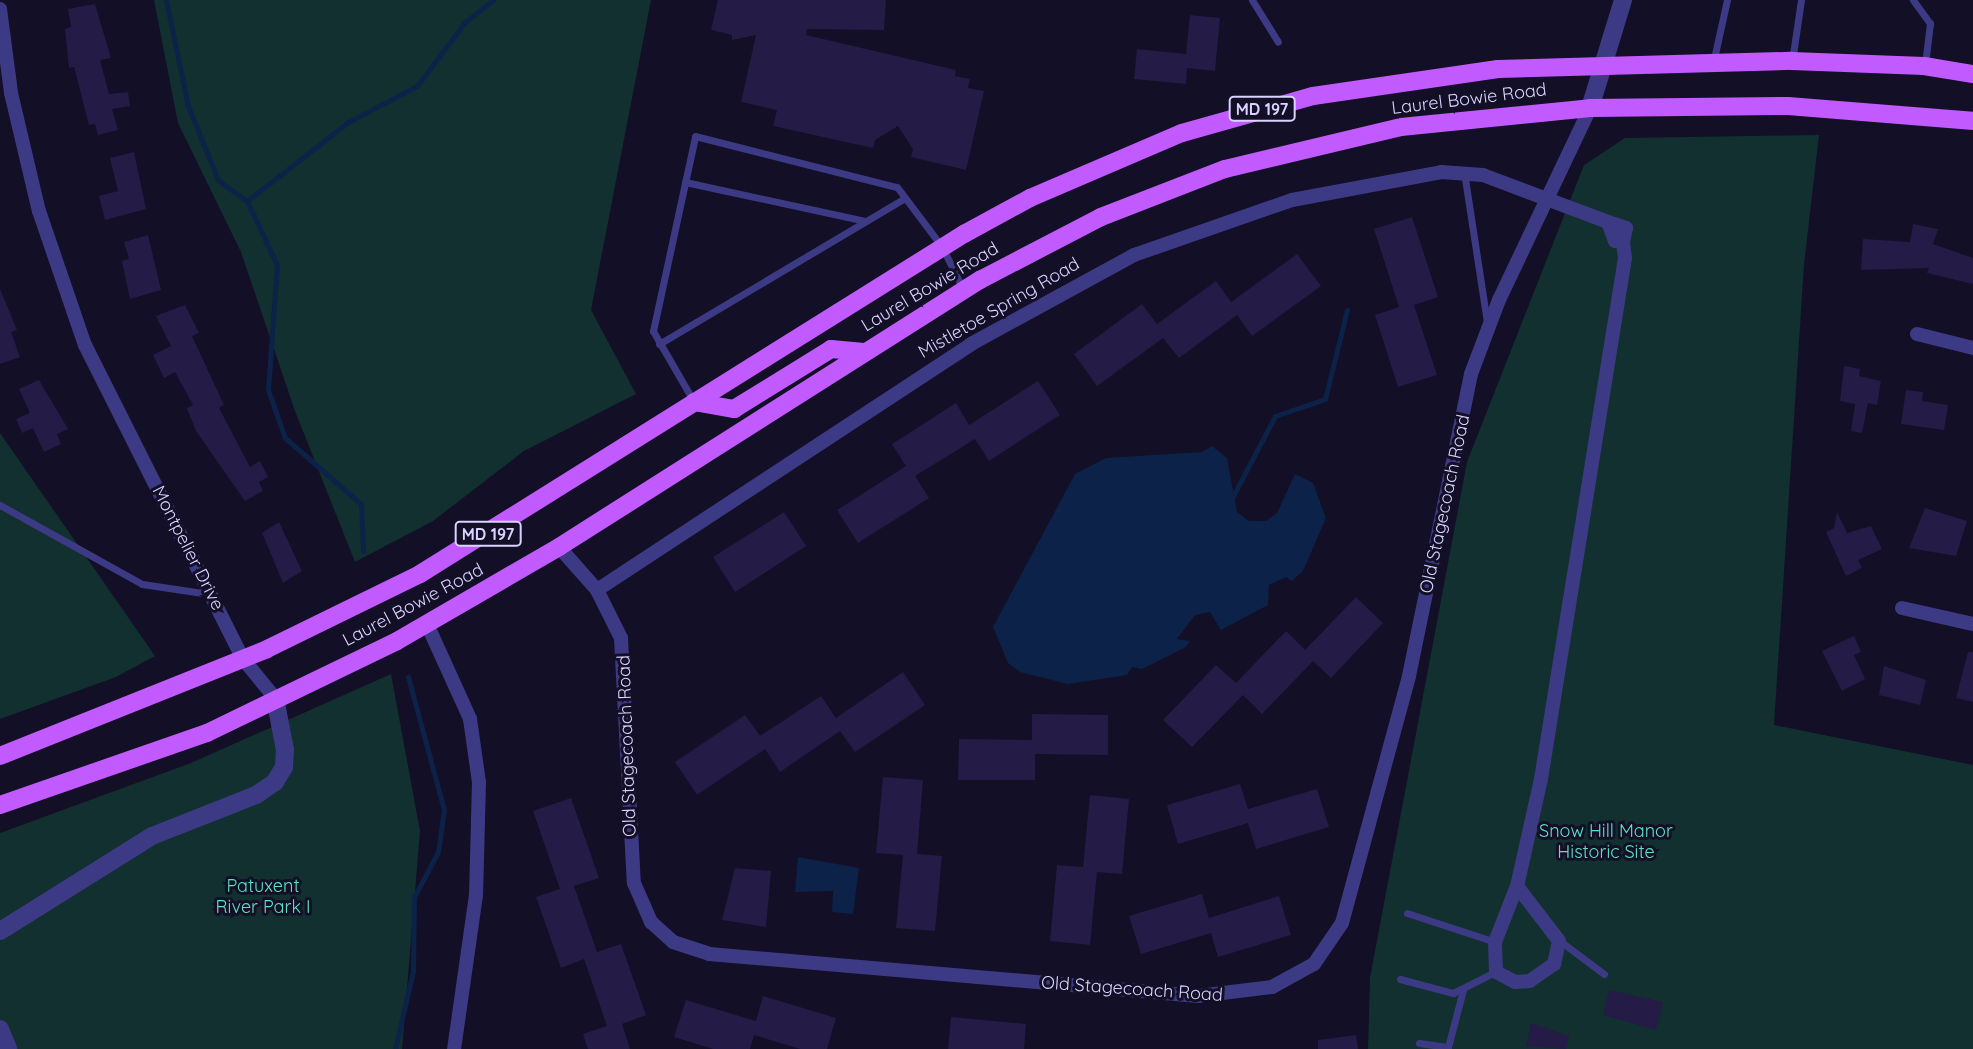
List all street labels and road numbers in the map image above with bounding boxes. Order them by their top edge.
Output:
street label: Laurel Bowie Road [1390,79,1548,119]
road number: MD 197 [1227,96,1297,122]
street label: Laurel Bowie Road [858,238,1002,336]
street label: Mistletoe Spring Road [915,253,1083,363]
street label: Old Stagecoach Road [1416,413,1474,595]
street label: Montpelier Drive [147,482,229,614]
road number: MD 197 [453,522,523,547]
street label: Laurel Bowie Road [339,559,487,651]
street label: Old Stagecoach Road [613,655,641,837]
street label: Old Stagecoach Road [1040,972,1224,1006]

